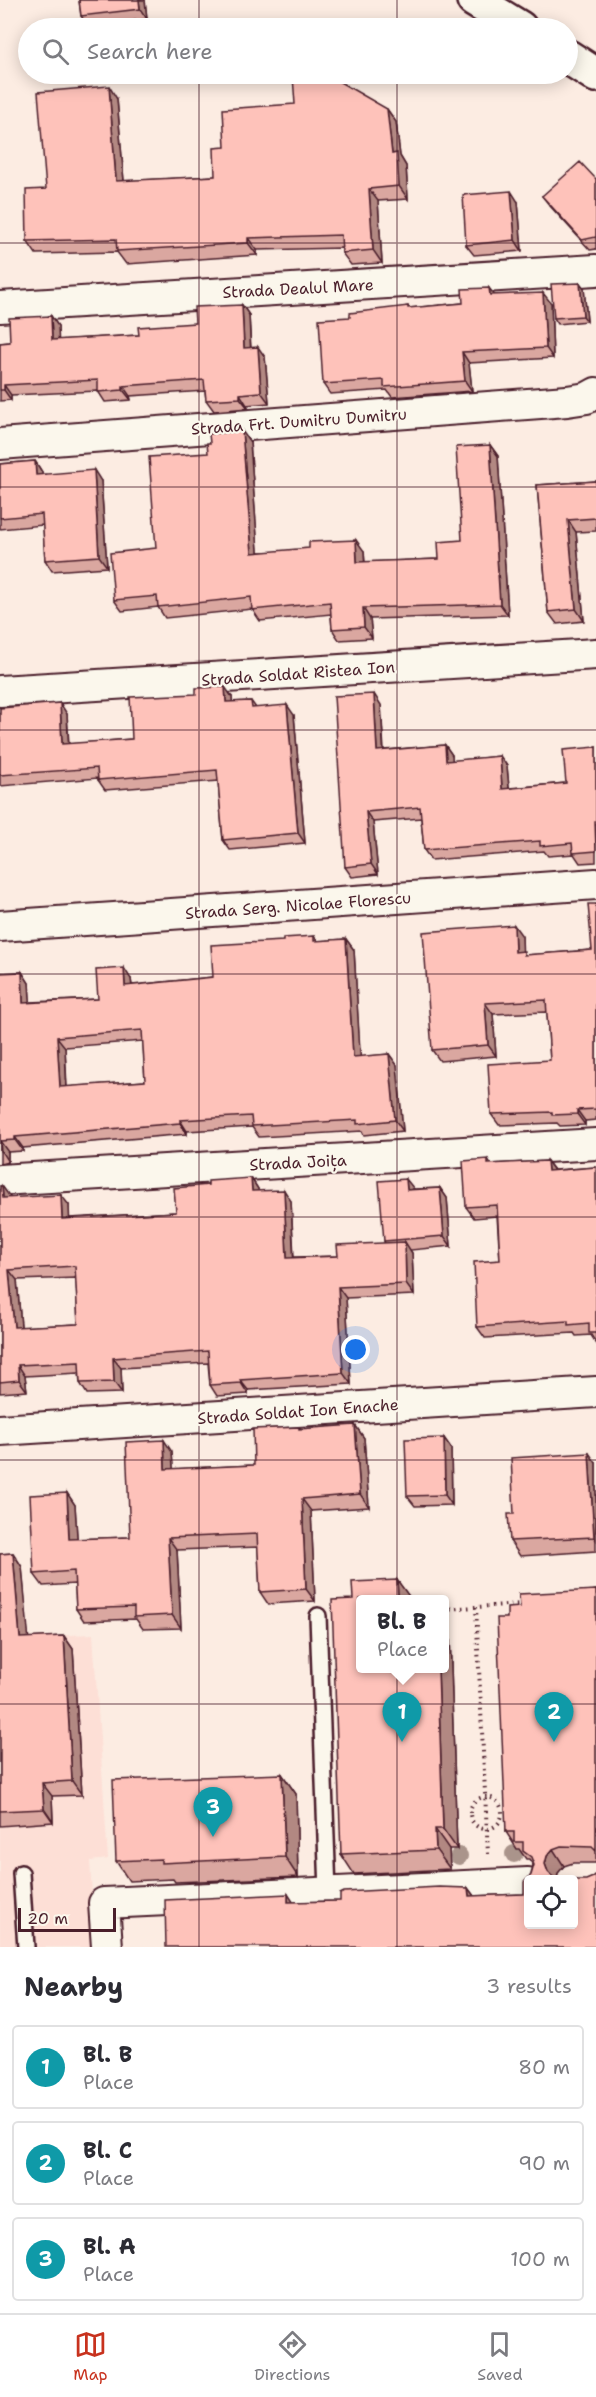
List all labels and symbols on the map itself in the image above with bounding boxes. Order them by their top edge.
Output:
street label: Strada Dealul Mare [222,274,374,303]
street label: Strada Frt. Dumitru Dumitru [190,403,408,440]
street label: Strada Soldat Ristea Ion [201,656,396,691]
street label: Strada Serg. Nicolae Florescu [184,887,412,924]
street label: Strada Joița [249,1149,347,1177]
your location [341,1335,370,1364]
street label: Strada Soldat Ion Enache [197,1394,399,1429]
pin: 1 [382,1692,422,1742]
pin: 2 [534,1692,574,1742]
pin: 3 [194,1788,232,1837]
scale bar [18,1905,116,1932]

